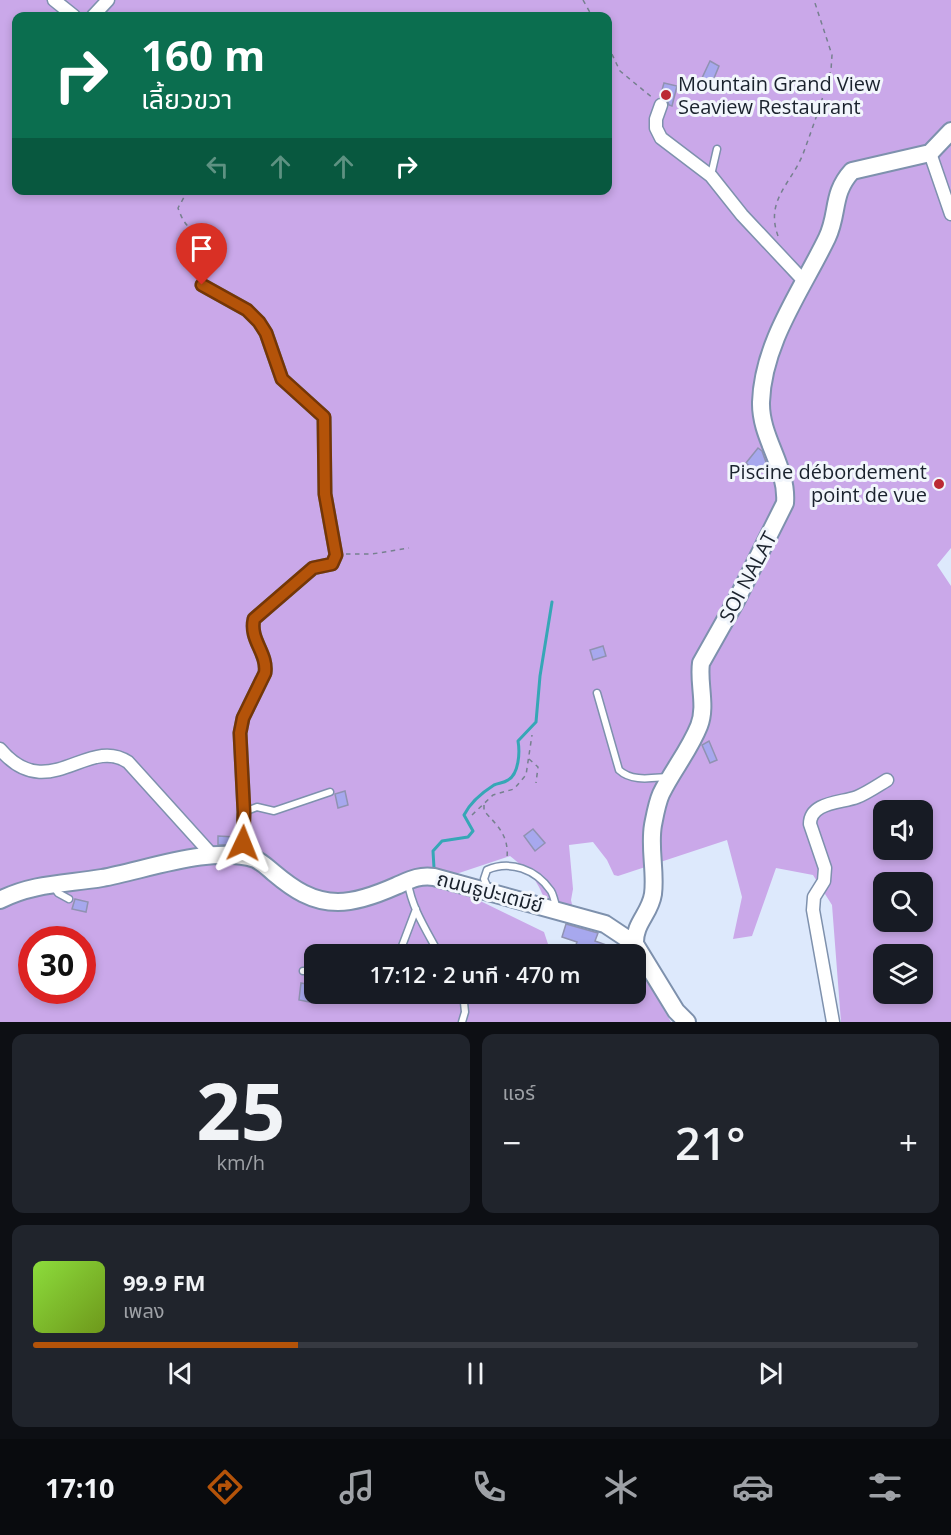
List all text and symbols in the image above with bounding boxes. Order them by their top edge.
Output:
text: 160 m [141,26,265,83]
icon: right [42,36,120,114]
place label: Mountain Grand View Seaview Restaurant [678,70,881,120]
text: เลี้ยวขวา [141,80,232,117]
marker: Mountain Grand View Seaview Restaurant [659,88,673,102]
icon: left [201,150,234,183]
icon: ahead [264,150,297,183]
icon: ahead [327,150,360,183]
icon: right [390,150,423,183]
pin [176,223,227,285]
icon: arrive [185,232,218,265]
place label: Piscine débordement point de vue [729,458,927,508]
marker: Piscine débordement point de vue [932,477,946,491]
street label: SOI NALAT [712,527,783,627]
map controls [873,800,933,1004]
button: sound [873,800,933,860]
position arrow [211,811,275,875]
street label: ถนนธูปะเตมีย์ [434,864,546,919]
button: search [873,872,933,932]
speed limit sign: 30 [18,926,96,1004]
button: layers [873,944,933,1004]
text: 17:12 · 2 นาที · 470 m [369,959,581,989]
text: 25 [196,1057,285,1163]
text: แอร์ [503,1079,535,1106]
text: 21° [675,1112,746,1173]
text: − [503,1120,521,1165]
text: + [899,1120,918,1165]
text: km/h [216,1149,265,1176]
text: 99.9 FM [123,1267,206,1297]
text: เพลง [123,1297,165,1324]
icon: previous [164,1357,197,1390]
icon: pause [459,1357,492,1390]
icon: next [754,1357,787,1390]
icon: directions [204,1466,246,1508]
icon: music [336,1466,378,1508]
icon: phone [468,1466,510,1508]
icon: climate [600,1466,642,1508]
icon: car [732,1466,774,1508]
icon: filters [864,1466,906,1508]
text: 17:10 [45,1469,114,1506]

